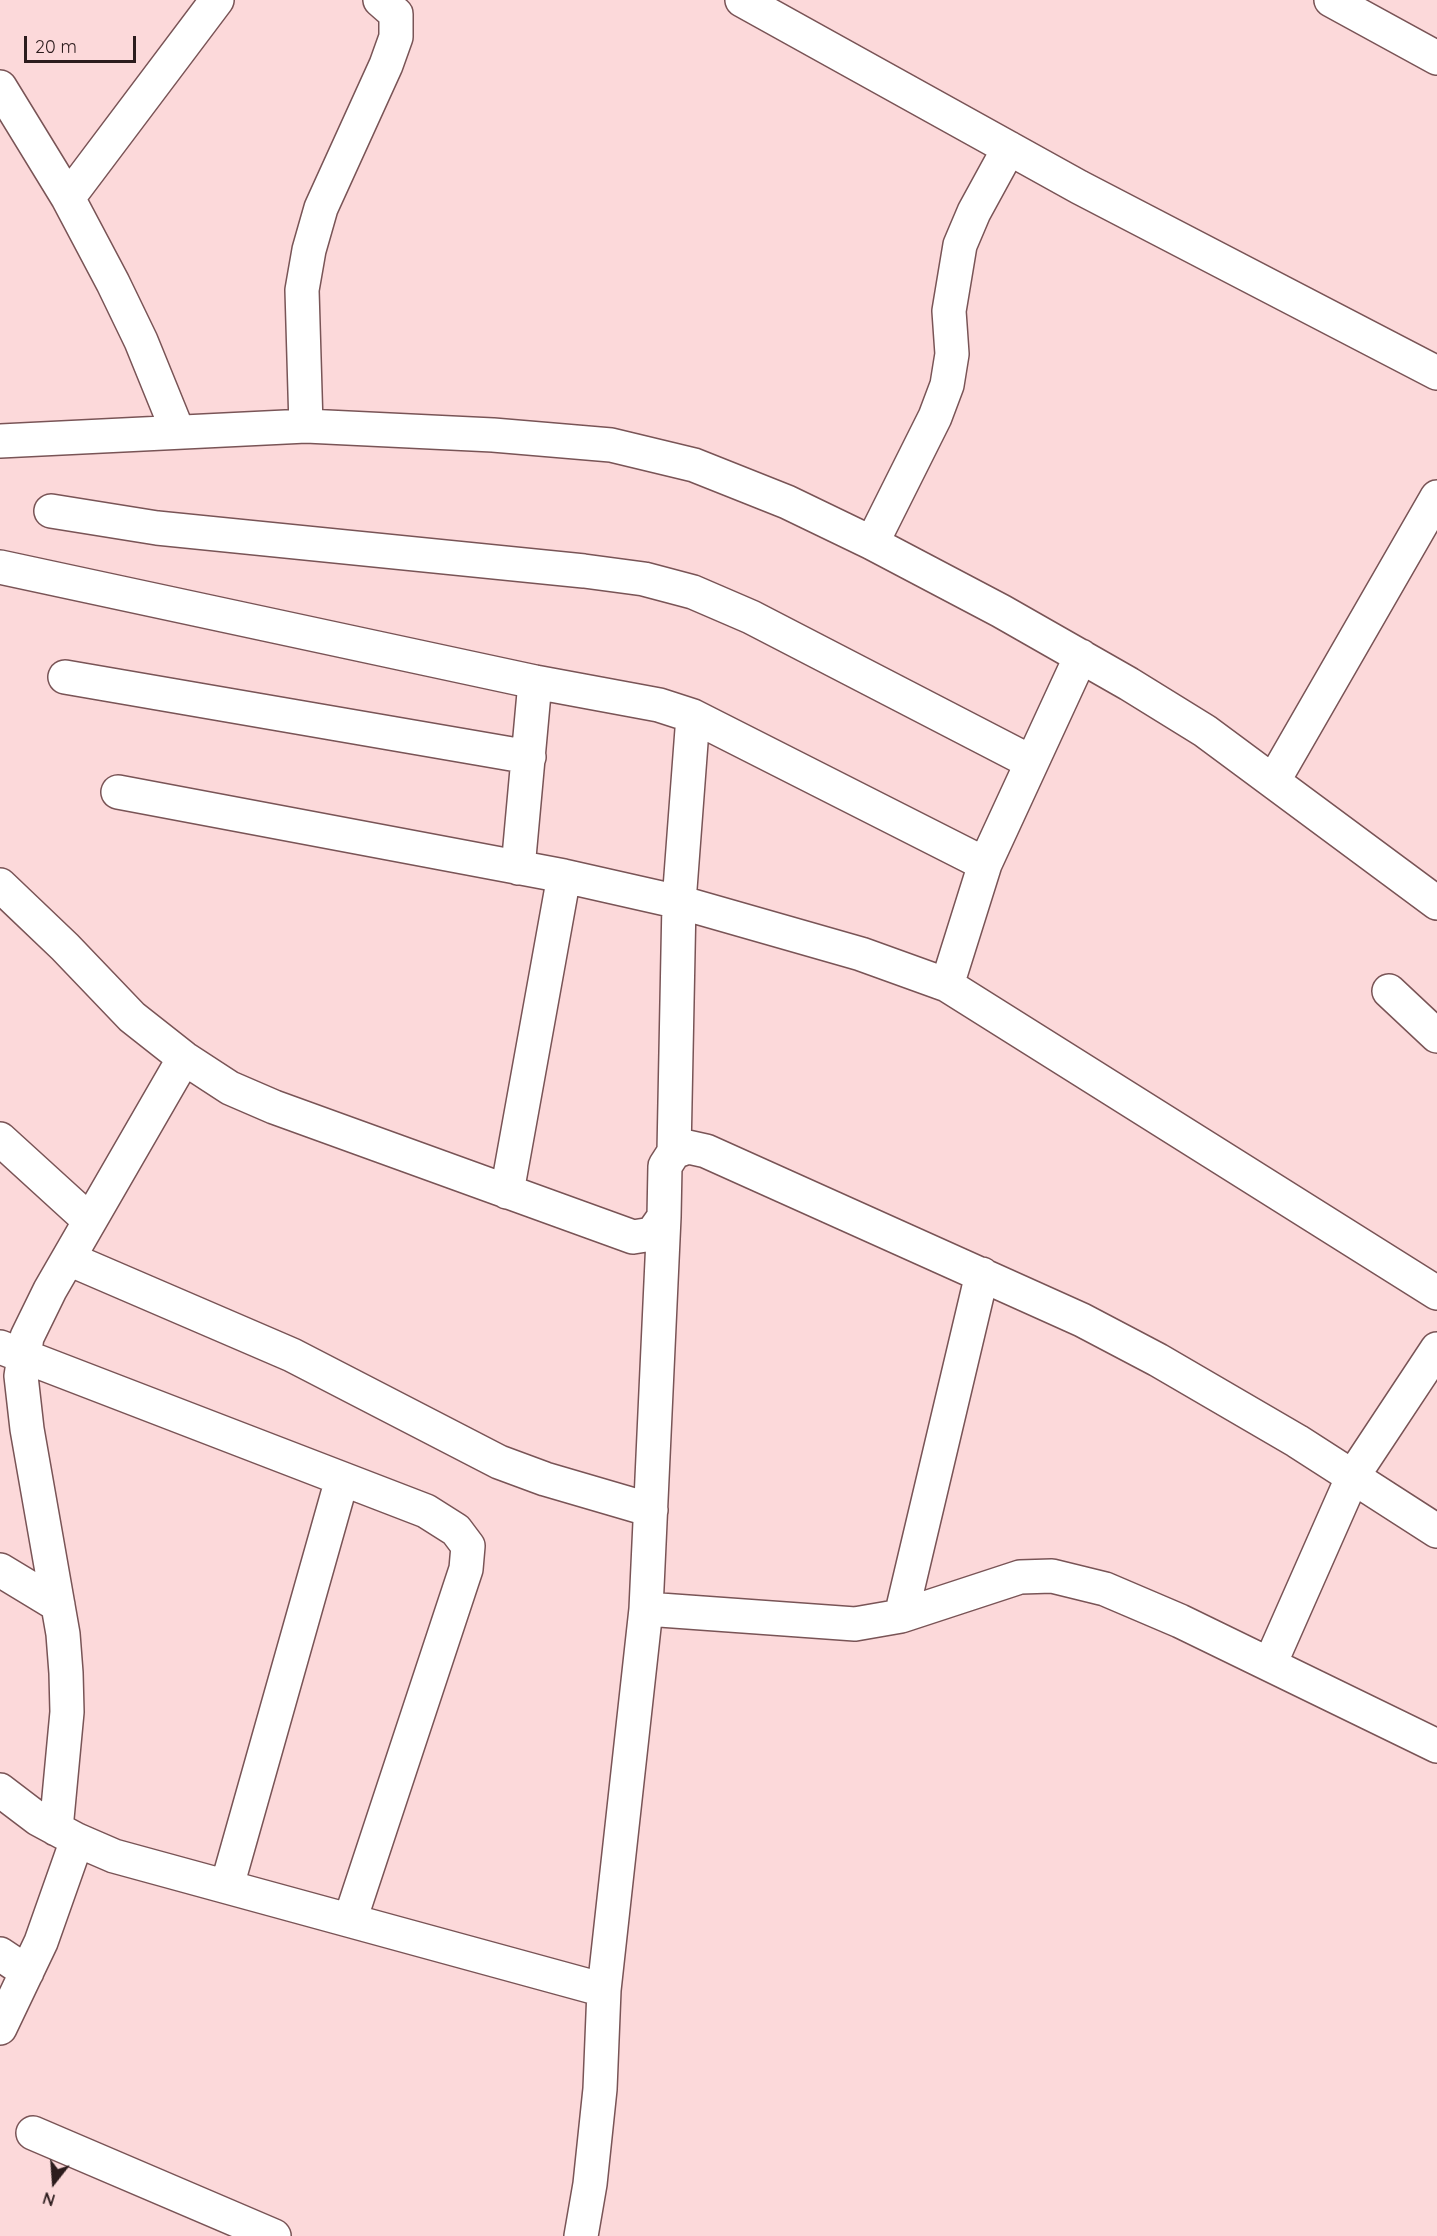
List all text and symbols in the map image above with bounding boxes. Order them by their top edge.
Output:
scale bar [27,24,140,62]
text: 20 m [35,35,77,58]
north arrow [24,2152,84,2212]
text: N [40,2188,57,2210]

